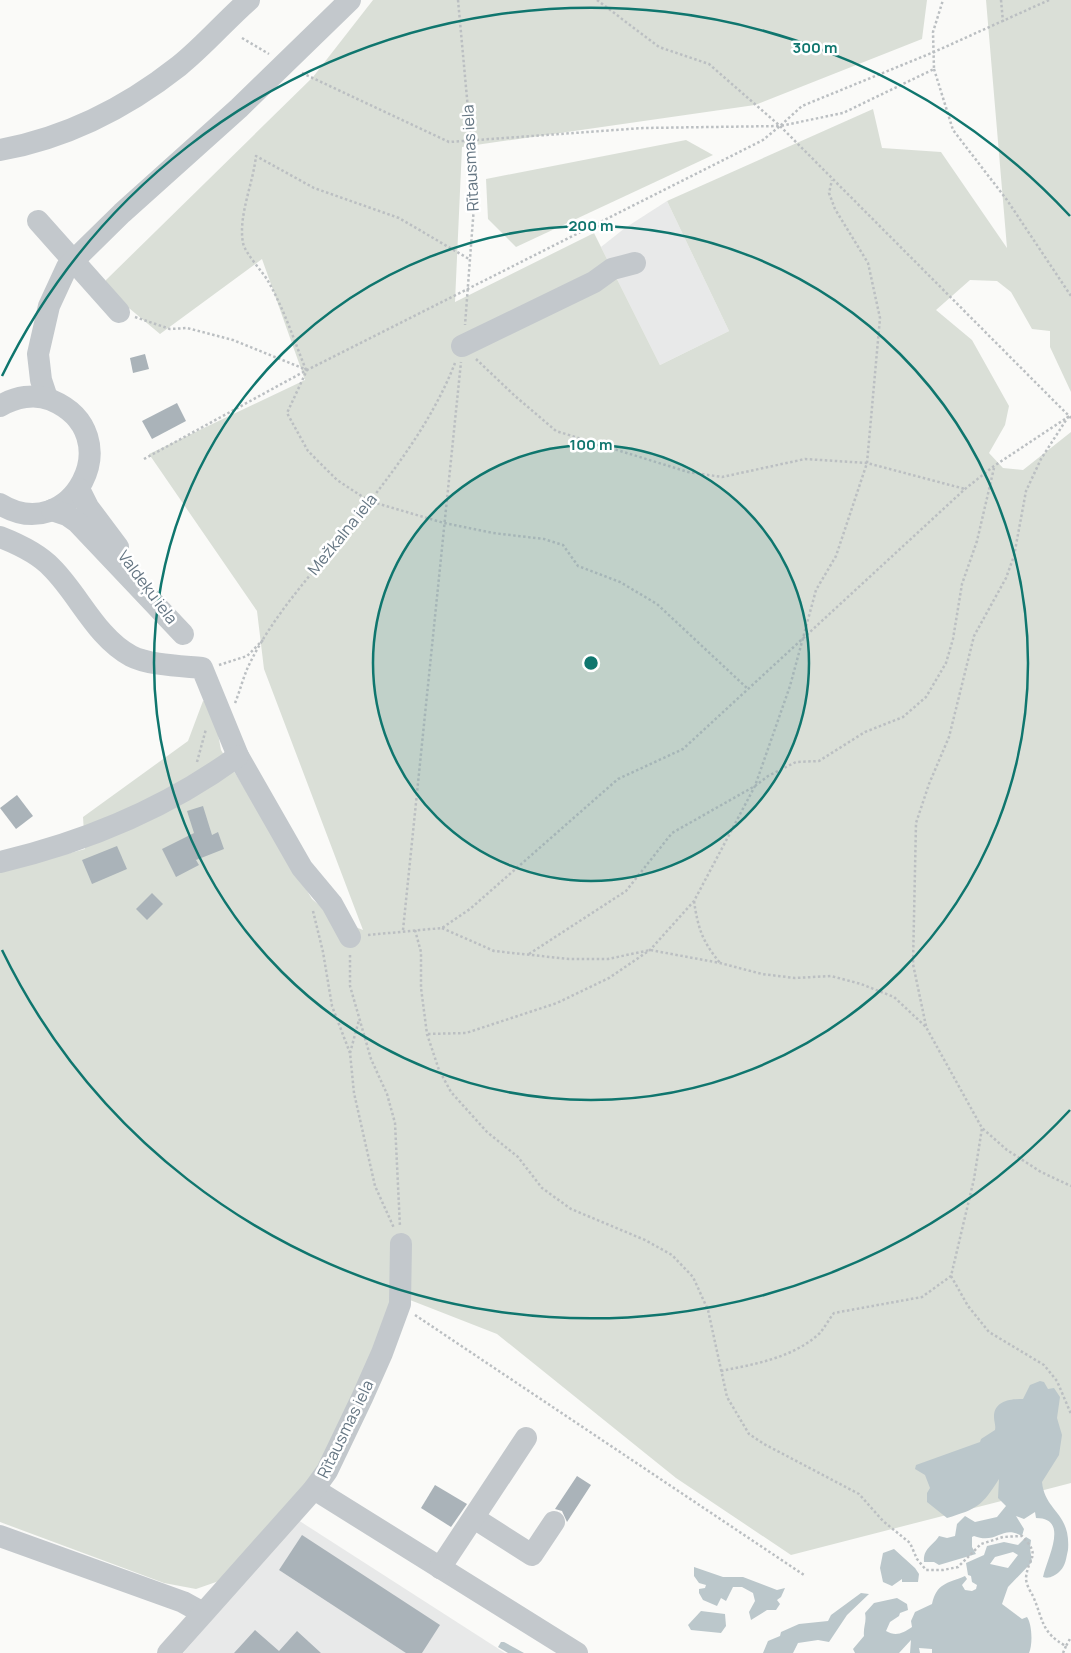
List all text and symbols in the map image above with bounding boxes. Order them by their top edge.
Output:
text: 300 m [793,37,837,58]
street label: Rītausmas iela [456,104,484,212]
text: 200 m [568,215,614,236]
text: 100 m [570,434,612,455]
street label: Mežkalna iela [302,489,382,579]
street label: Valdeķu iela [113,546,183,628]
centre of rings [582,654,600,672]
street label: Rītausmas iela [312,1376,378,1482]

